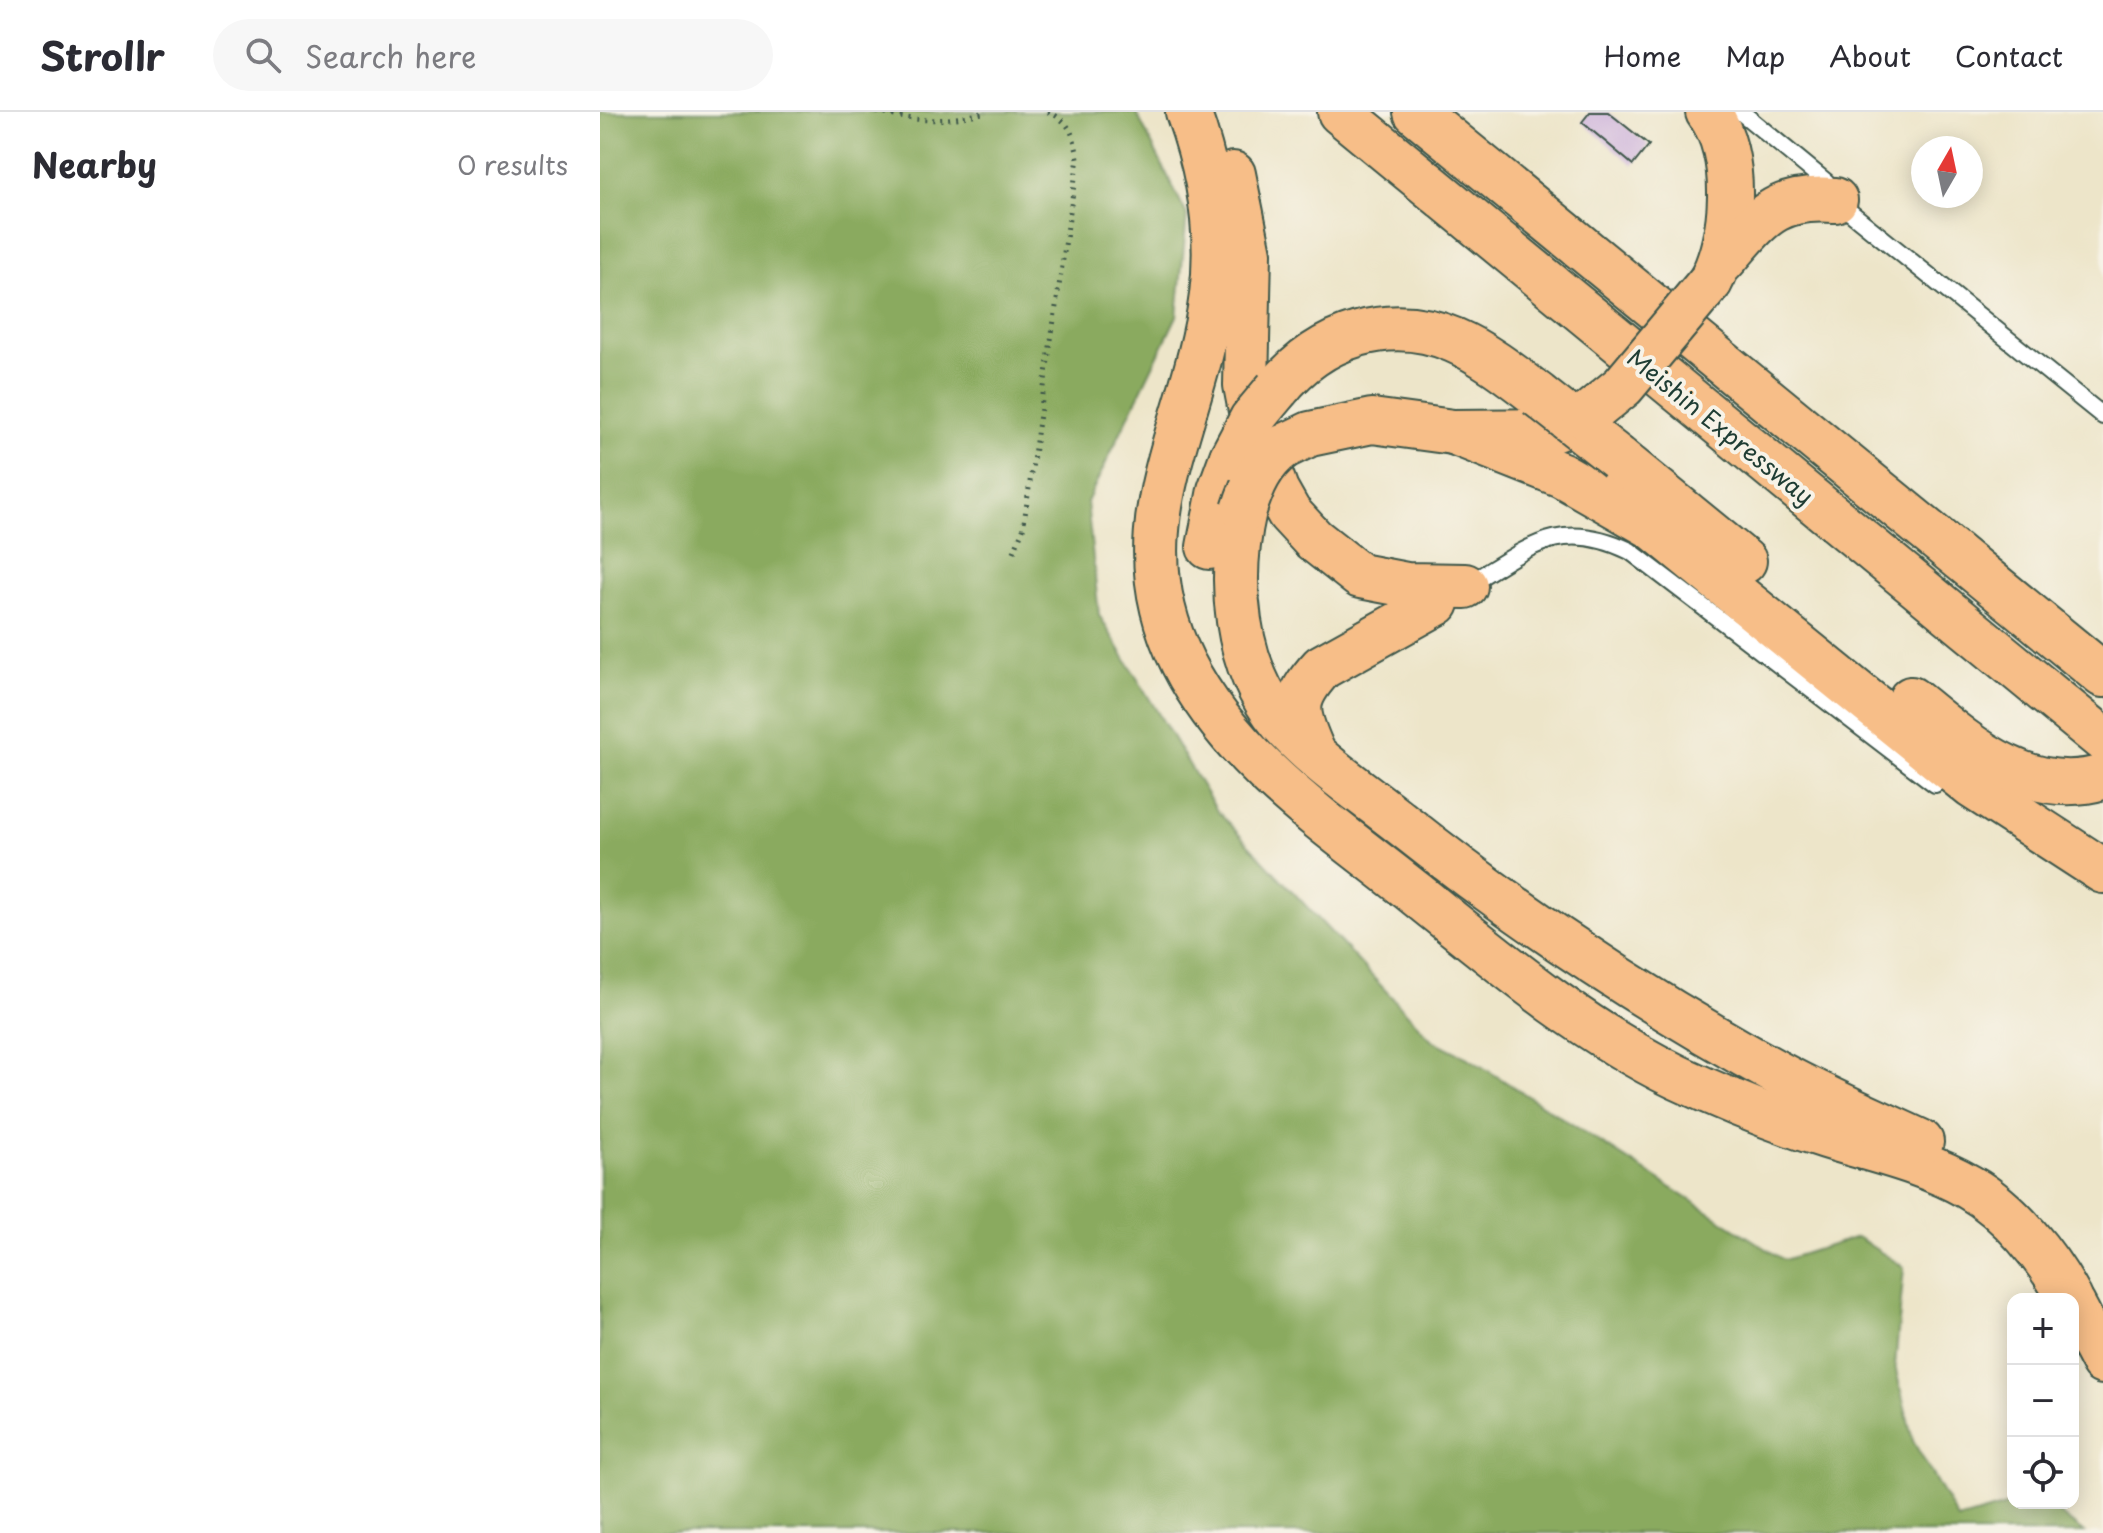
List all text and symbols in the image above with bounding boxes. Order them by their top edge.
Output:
search box [213,19,773,91]
text: Strollr [40,27,165,84]
icon: search [241,33,285,77]
text: Search here [305,33,477,78]
text: Home [1603,34,1681,77]
text: Map [1725,34,1785,77]
text: About [1829,34,1911,77]
text: Contact [1955,34,2063,77]
north arrow [1911,136,1983,208]
text: Nearby [32,138,157,190]
text: 0 results [457,145,568,184]
street label: Meishin Expressway [1620,339,1822,513]
map controls [2007,1293,2079,1509]
button: + [2007,1293,2079,1365]
button: − [2007,1365,2079,1437]
button: locate [2007,1437,2079,1509]

